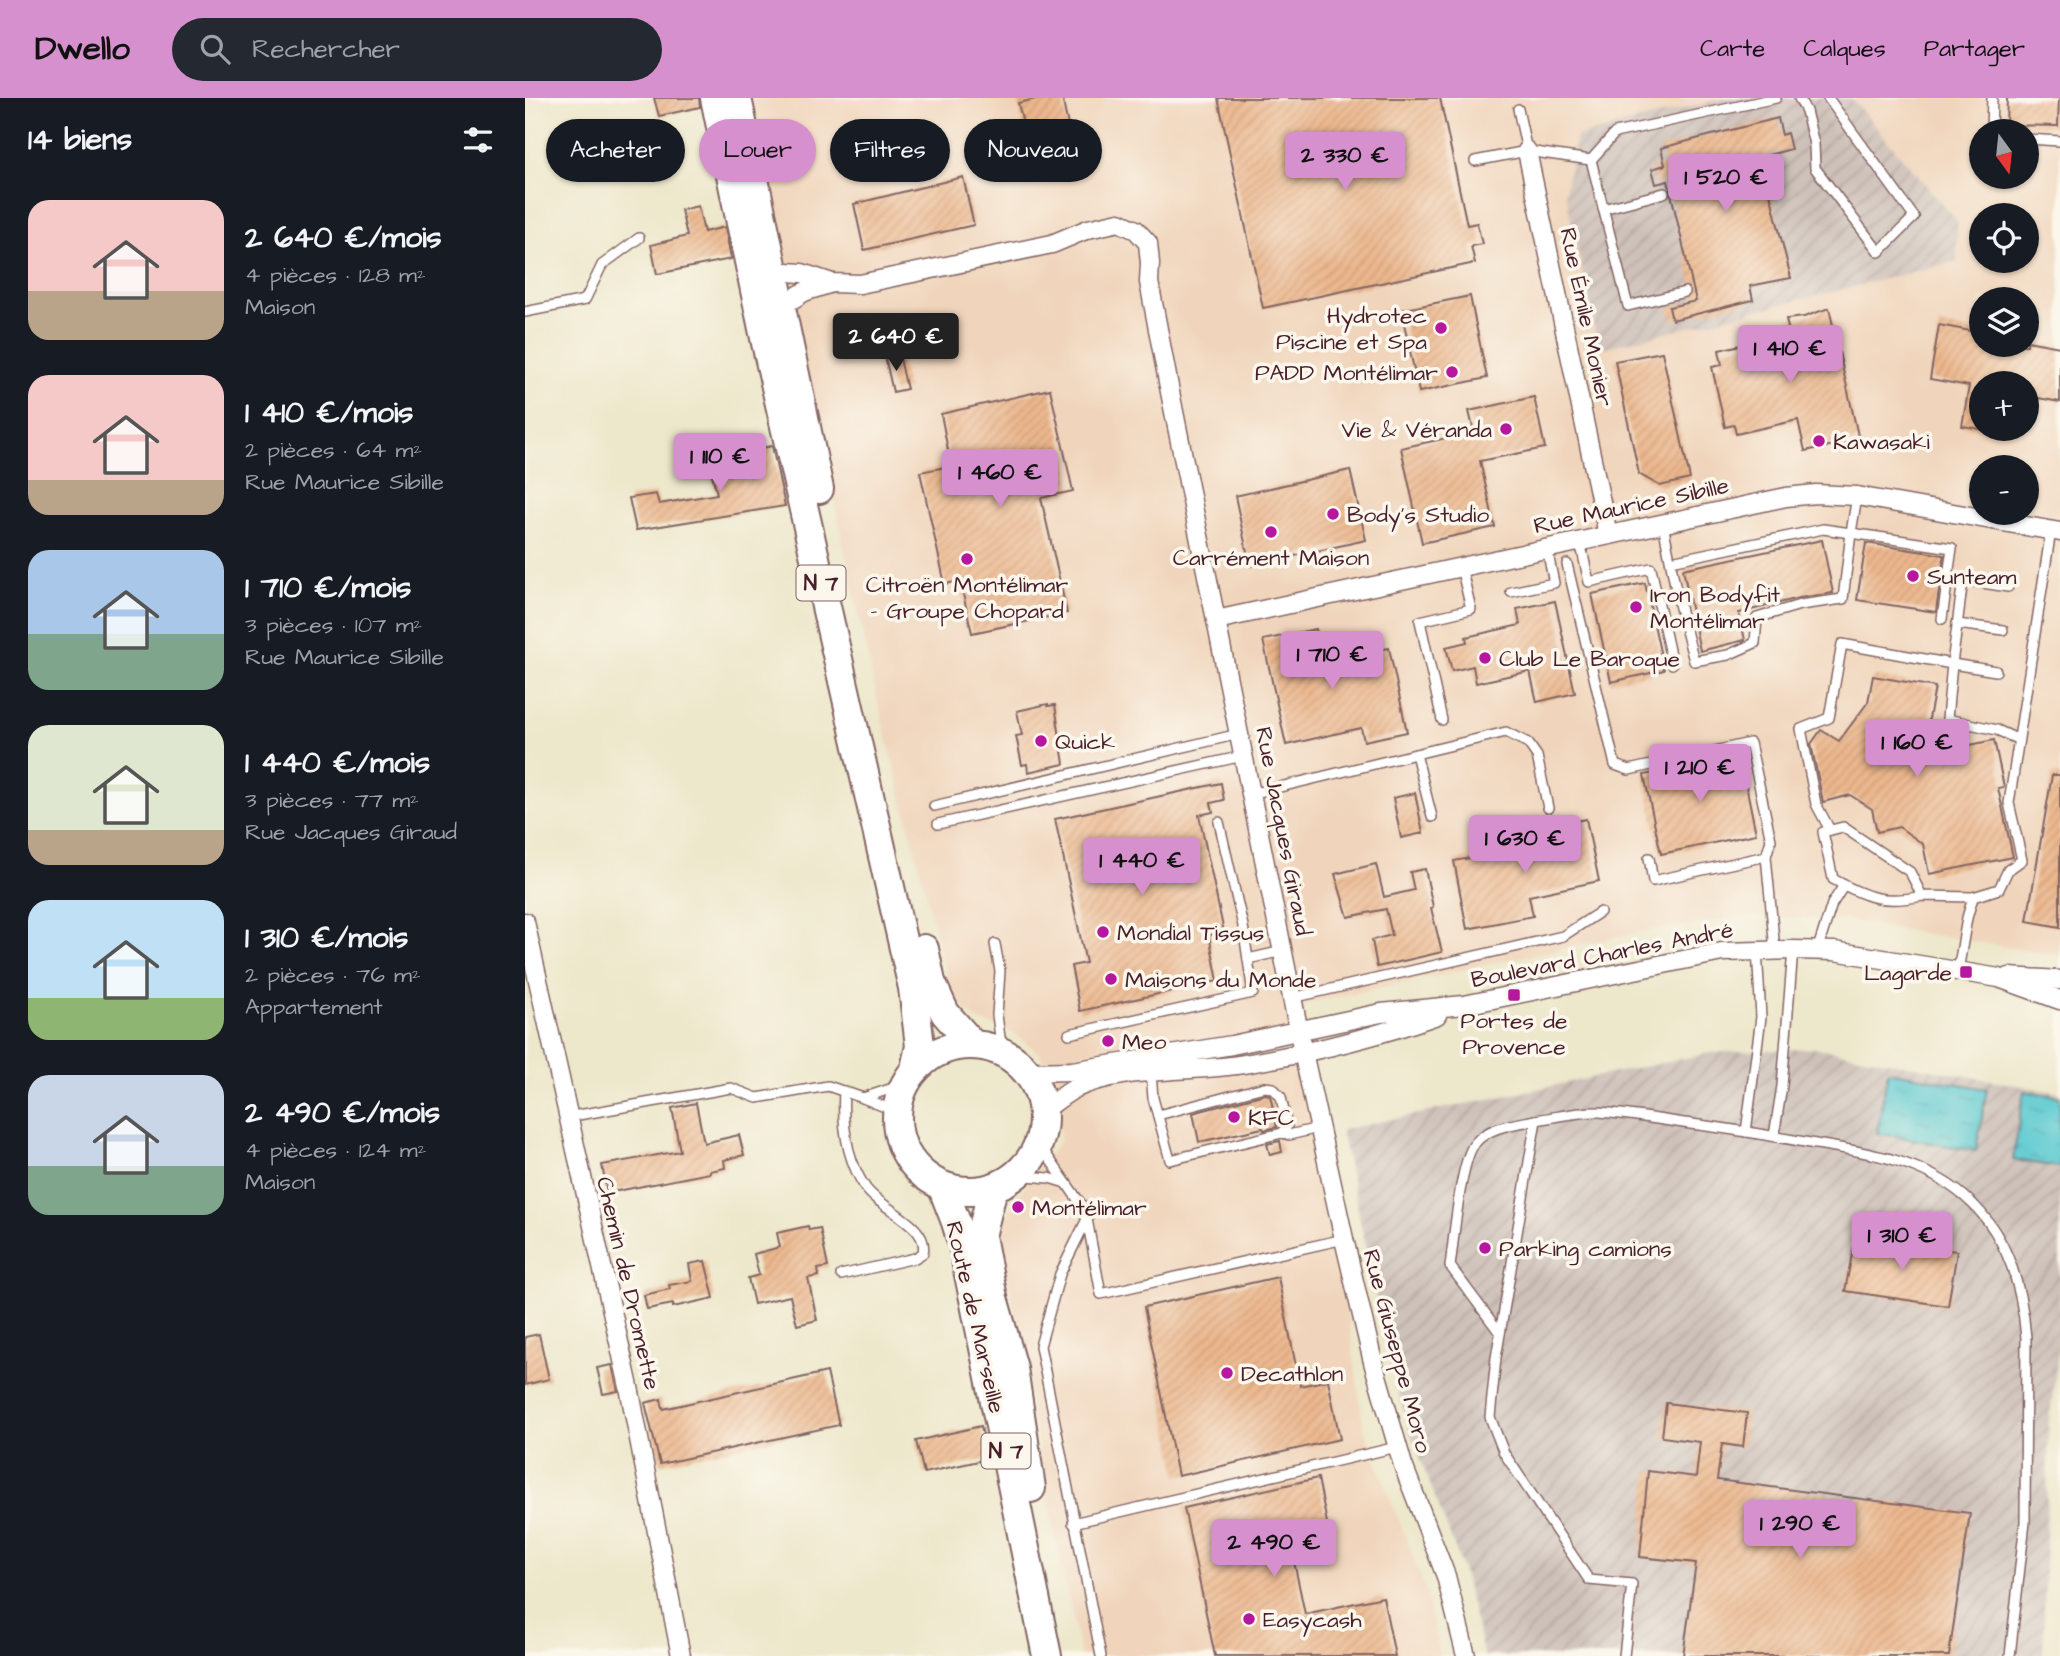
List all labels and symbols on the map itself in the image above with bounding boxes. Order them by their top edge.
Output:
north arrow [1969,119,2039,189]
pin: 2 330 € [1280,132,1410,192]
pin: 1 520 € [1661,155,1791,214]
street label: Rue Émile Monier [1551,225,1621,410]
place label: Hydrotec Piscine et Spa [1276,300,1427,358]
pin: 2 640 € [831,314,961,373]
marker: Hydrotec Piscine et Spa [1433,320,1449,336]
pin: 1 410 € [1725,326,1855,385]
place label: PADD Montélimar [1255,357,1438,389]
marker: PADD Montélimar [1444,364,1460,380]
place label: Vie & Véranda [1342,414,1492,446]
marker: Vie & Véranda [1498,421,1514,437]
place label: Kawasaki [1833,426,1930,458]
marker: Kawasaki [1811,433,1827,449]
pin: 1 110 € [655,434,785,493]
pin: 1 460 € [935,450,1065,509]
street label: Rue Maurice Sibille [1531,470,1732,542]
place label: Body's Studio [1347,499,1489,532]
marker: Body's Studio [1325,506,1341,522]
marker: Carrément Maison [1263,524,1279,540]
place label: Carrément Maison [1173,542,1369,574]
marker: Citroën Montélimar - Groupe Chopard [959,551,975,567]
place label: Sunteam [1927,561,2016,593]
road number: N 7 [797,566,845,601]
marker: Sunteam [1905,568,1921,584]
place label: Citroën Montélimar - Groupe Chopard [866,569,1069,627]
place label: Iron Bodyfit Montélimar [1650,579,1781,637]
marker: Iron Bodyfit Montélimar [1628,599,1644,615]
pin: 1 710 € [1267,632,1397,691]
place label: Club Le Baroque [1499,643,1680,675]
marker: Club Le Baroque [1477,650,1493,666]
pin: 1 160 € [1852,720,1982,779]
street label: Rue Jacques Giraud [1247,724,1319,939]
place label: Quick [1055,726,1115,758]
marker: Quick [1033,733,1049,749]
pin: 1 210 € [1635,744,1765,804]
pin: 1 630 € [1460,816,1590,875]
pin: 1 440 € [1077,838,1207,897]
street label: Boulevard Charles André [1468,914,1736,996]
place label: Mondial Tissus [1117,917,1264,949]
marker: Mondial Tissus [1095,924,1111,940]
place label: Lagarde [1864,957,1952,990]
place label: Maisons du Monde [1125,964,1316,996]
marker: Lagarde [1958,964,1974,980]
marker: Maisons du Monde [1103,971,1119,987]
marker: Portes de Provence [1506,987,1522,1003]
place label: Portes de Provence [1460,1005,1568,1063]
place label: Meo [1122,1026,1166,1058]
marker: Meo [1100,1033,1116,1049]
place label: KFC [1248,1102,1294,1134]
marker: KFC [1226,1109,1242,1125]
street label: Chemin de Dromette [588,1174,668,1393]
place label: Montélimar [1032,1192,1147,1224]
marker: Montélimar [1010,1199,1026,1215]
pin: 1 310 € [1837,1212,1967,1272]
street label: Route de Marseille [937,1218,1013,1416]
place label: Parking camions [1499,1233,1672,1266]
marker: Parking camions [1477,1240,1493,1256]
street label: Rue Giuseppe Moro [1354,1246,1440,1457]
place label: Decathlon [1241,1358,1343,1390]
marker: Decathlon [1219,1365,1235,1381]
road number: N 7 [981,1434,1030,1468]
pin: 1 290 € [1735,1500,1865,1560]
pin: 2 490 € [1209,1520,1339,1579]
place label: Easycash [1263,1604,1362,1637]
marker: Easycash [1241,1611,1257,1627]

